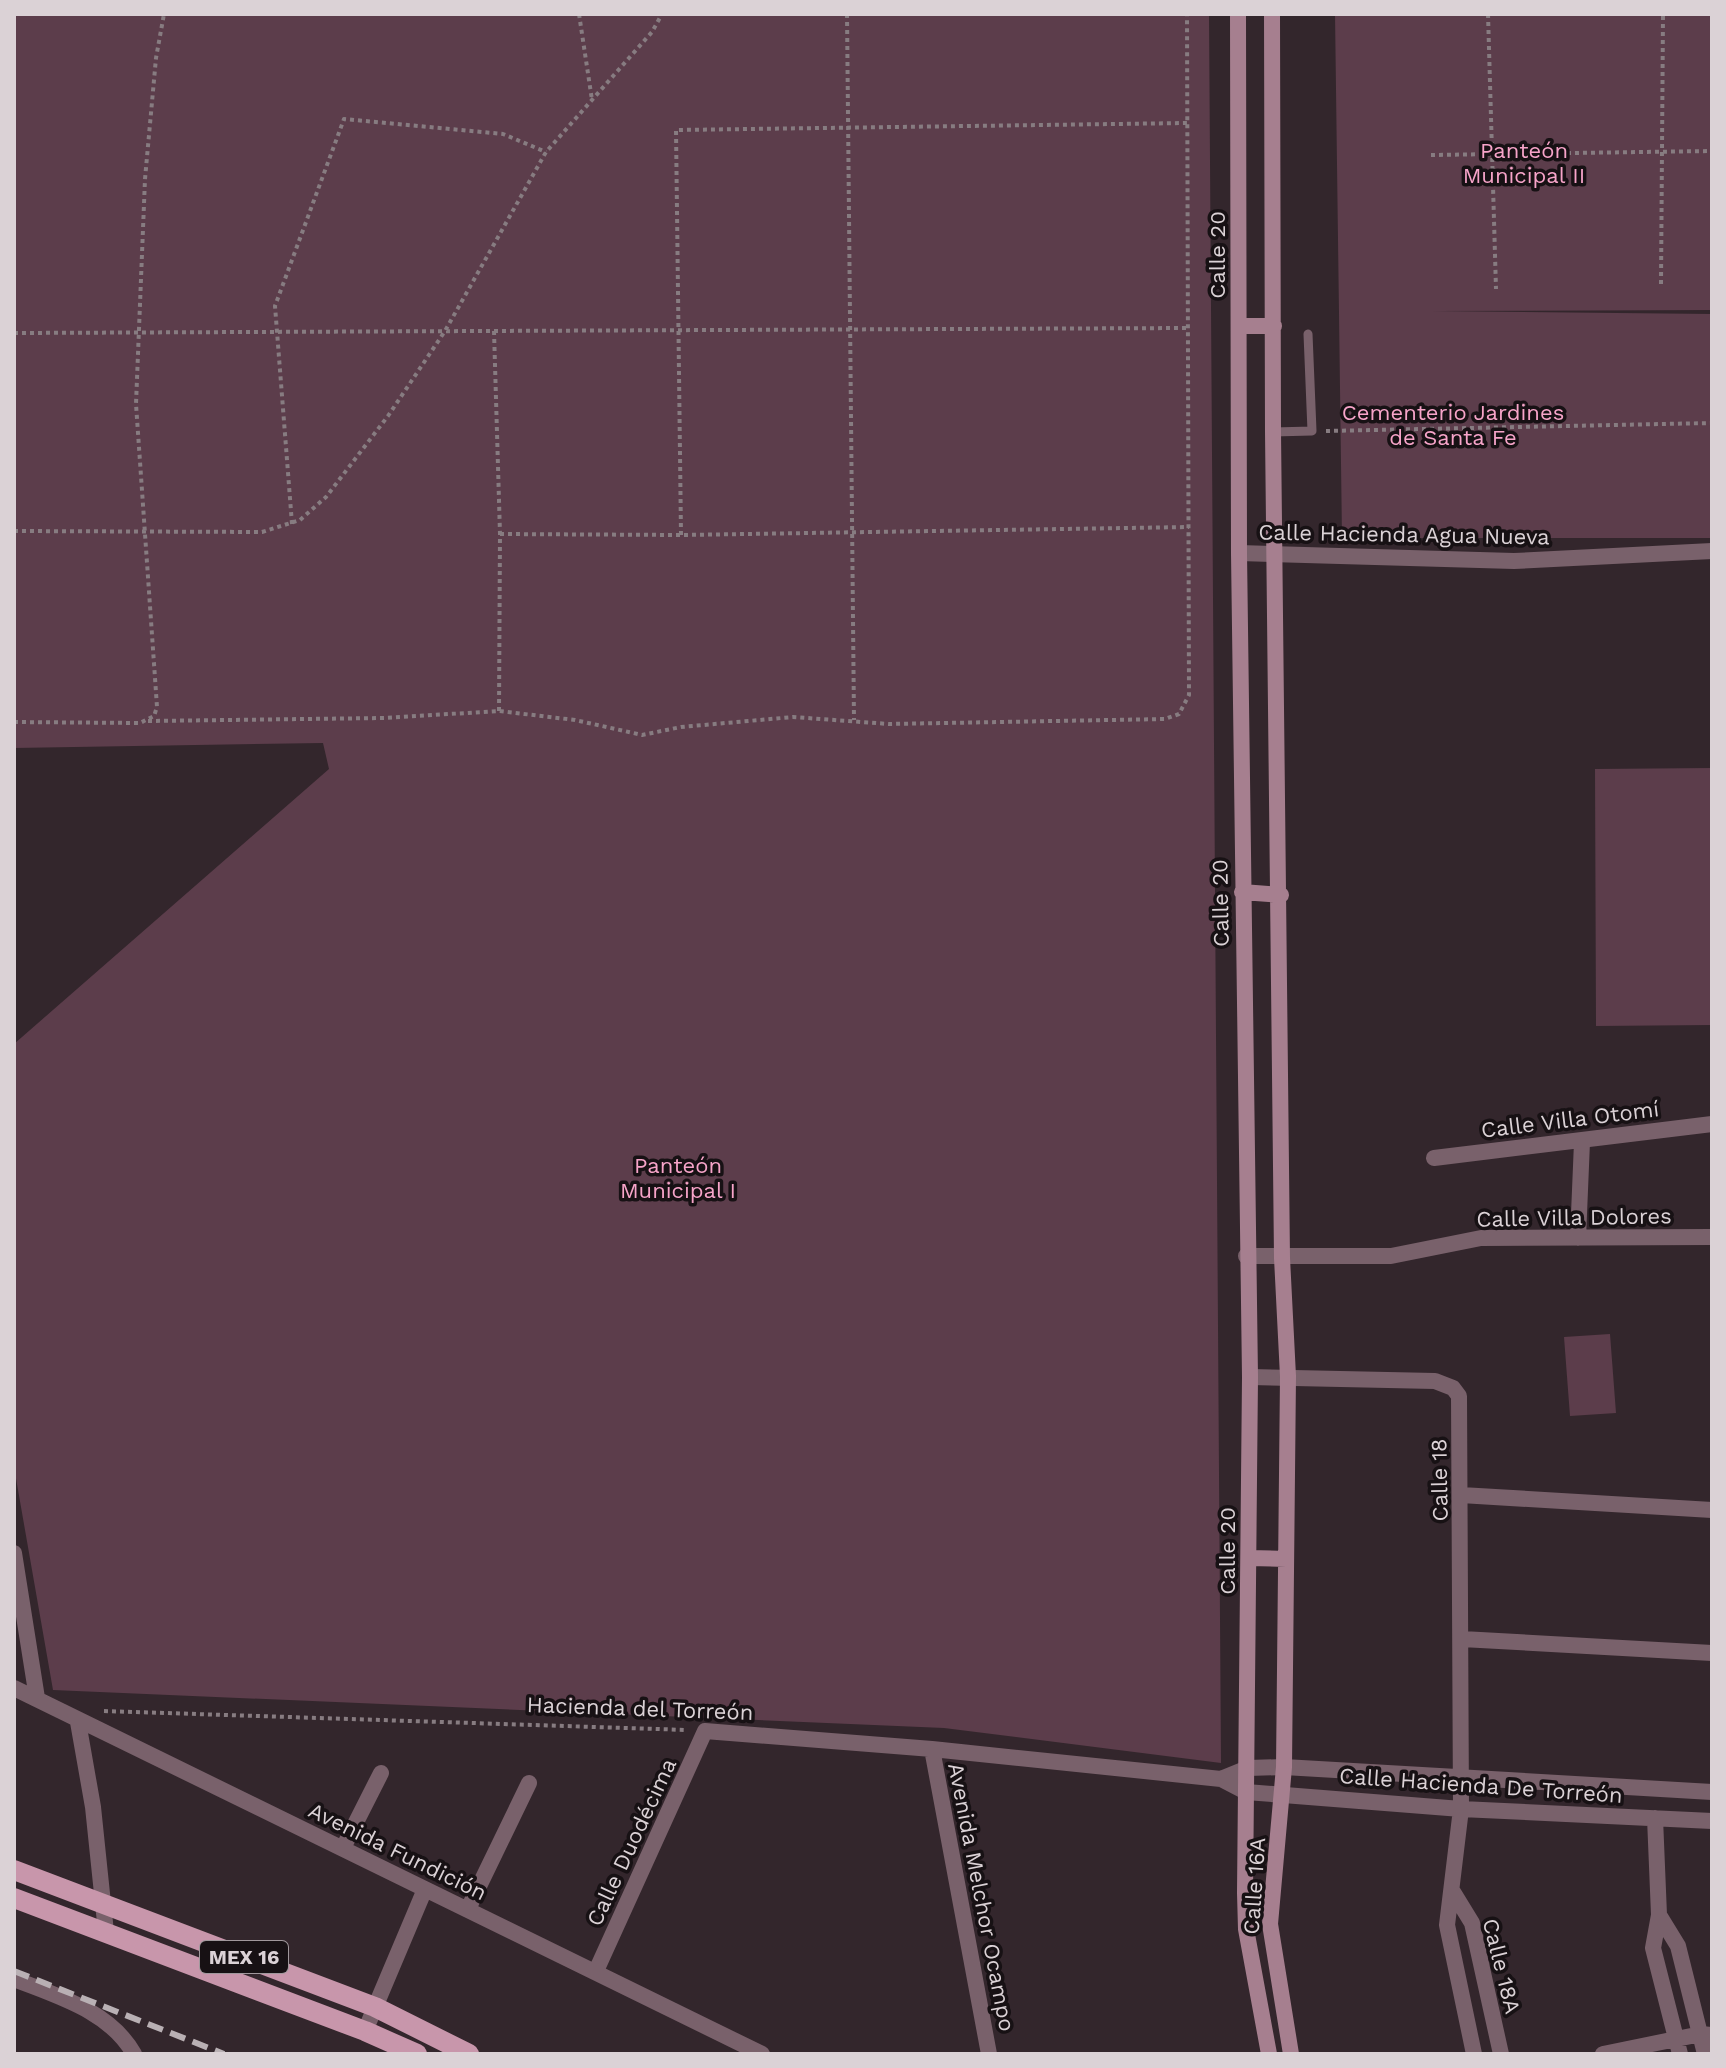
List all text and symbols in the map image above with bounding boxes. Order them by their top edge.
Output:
park label: Panteón Municipal II [1463,138,1585,188]
street label: Calle 20 [1205,211,1230,299]
park label: Cementerio Jardines de Santa Fe [1342,400,1564,450]
street label: Calle Hacienda Agua Nueva [1258,519,1550,550]
street label: Calle 20 [1207,859,1234,947]
street label: Calle Villa Otomí [1480,1096,1661,1143]
park label: Panteón Municipal I [620,1153,736,1203]
street label: Calle Villa Dolores [1476,1203,1672,1232]
street label: Calle 18 [1426,1438,1453,1522]
street label: Calle 20 [1215,1507,1240,1595]
street label: Hacienda del Torreón [526,1692,754,1725]
street label: Calle Duodécima [582,1754,681,1930]
street label: Avenida Melchor Ocampo [943,1761,1020,2033]
street label: Calle Hacienda De Torreón [1338,1763,1624,1808]
street label: Avenida Fundición [305,1797,491,1905]
street label: Calle 16A [1239,1837,1270,1935]
street label: Calle 18A [1478,1916,1525,2016]
road number: MEX 16 [200,1941,288,1973]

